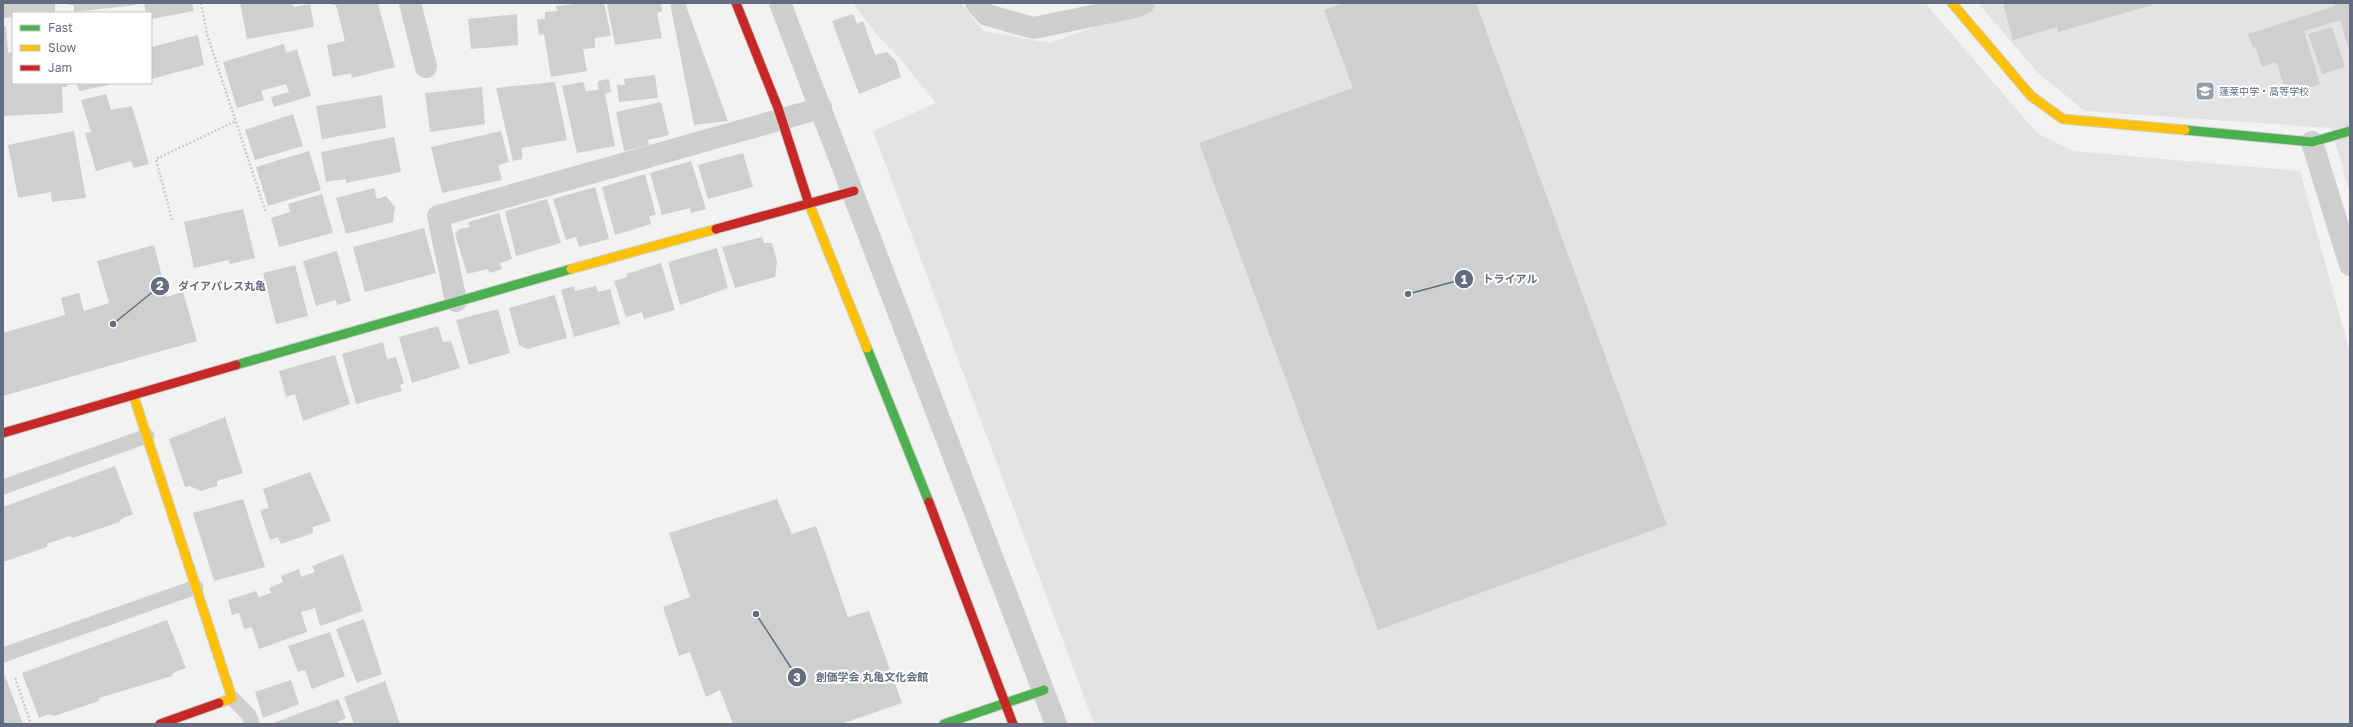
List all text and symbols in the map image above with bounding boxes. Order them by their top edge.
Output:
legend [12,12,152,84]
text: Fast [48,20,73,35]
text: Slow [48,40,76,55]
text: Jam [48,60,72,75]
school or university icon: 蓬莱中学・高等学校 [2194,80,2216,102]
place label: 蓬莱中学・高等学校 [2219,85,2309,97]
callout: トライアル [1454,268,1545,291]
text: 1 [1461,272,1467,287]
text: トライアル [1483,272,1537,285]
callout: ダイアパレス丸亀 [150,275,274,298]
text: 2 [156,278,164,293]
text: ダイアパレス丸亀 [178,279,266,292]
callout: 創価学会 丸亀文化会館 [787,666,936,689]
text: 3 [793,670,801,685]
text: 創価学会 丸亀文化会館 [816,670,928,683]

